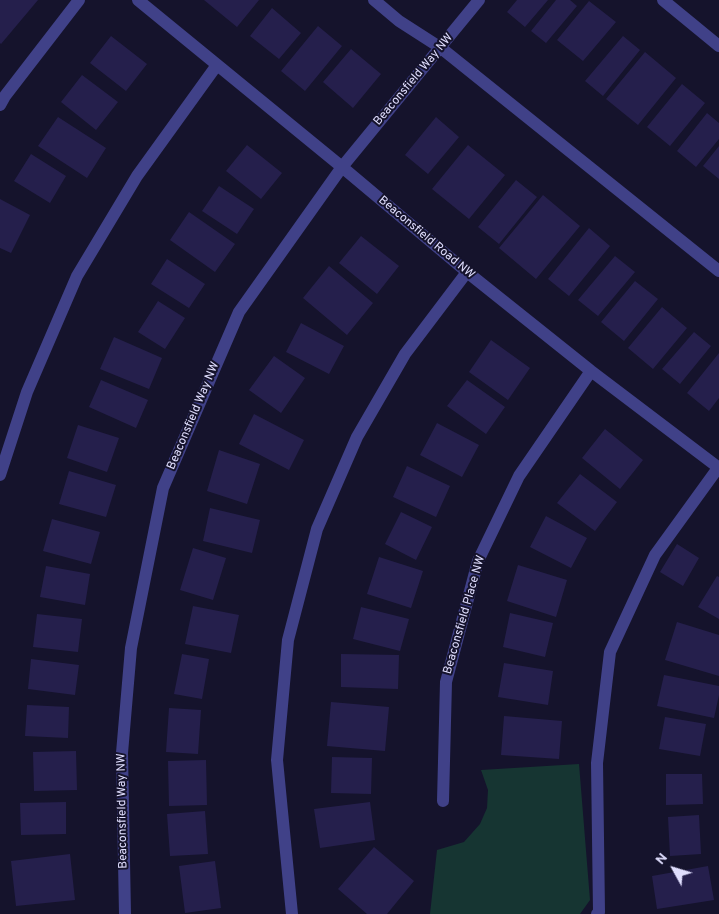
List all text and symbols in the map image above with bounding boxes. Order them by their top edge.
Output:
street label: Beaconsfield Way NW [371,31,457,129]
street label: Beaconsfield Road NW [375,194,477,282]
street label: Beaconsfield Way NW [165,360,223,472]
street label: Beaconsfield Place NW [441,554,489,676]
street label: Beaconsfield Way NW [115,753,131,869]
north arrow [649,844,699,894]
text: N [652,850,672,869]

